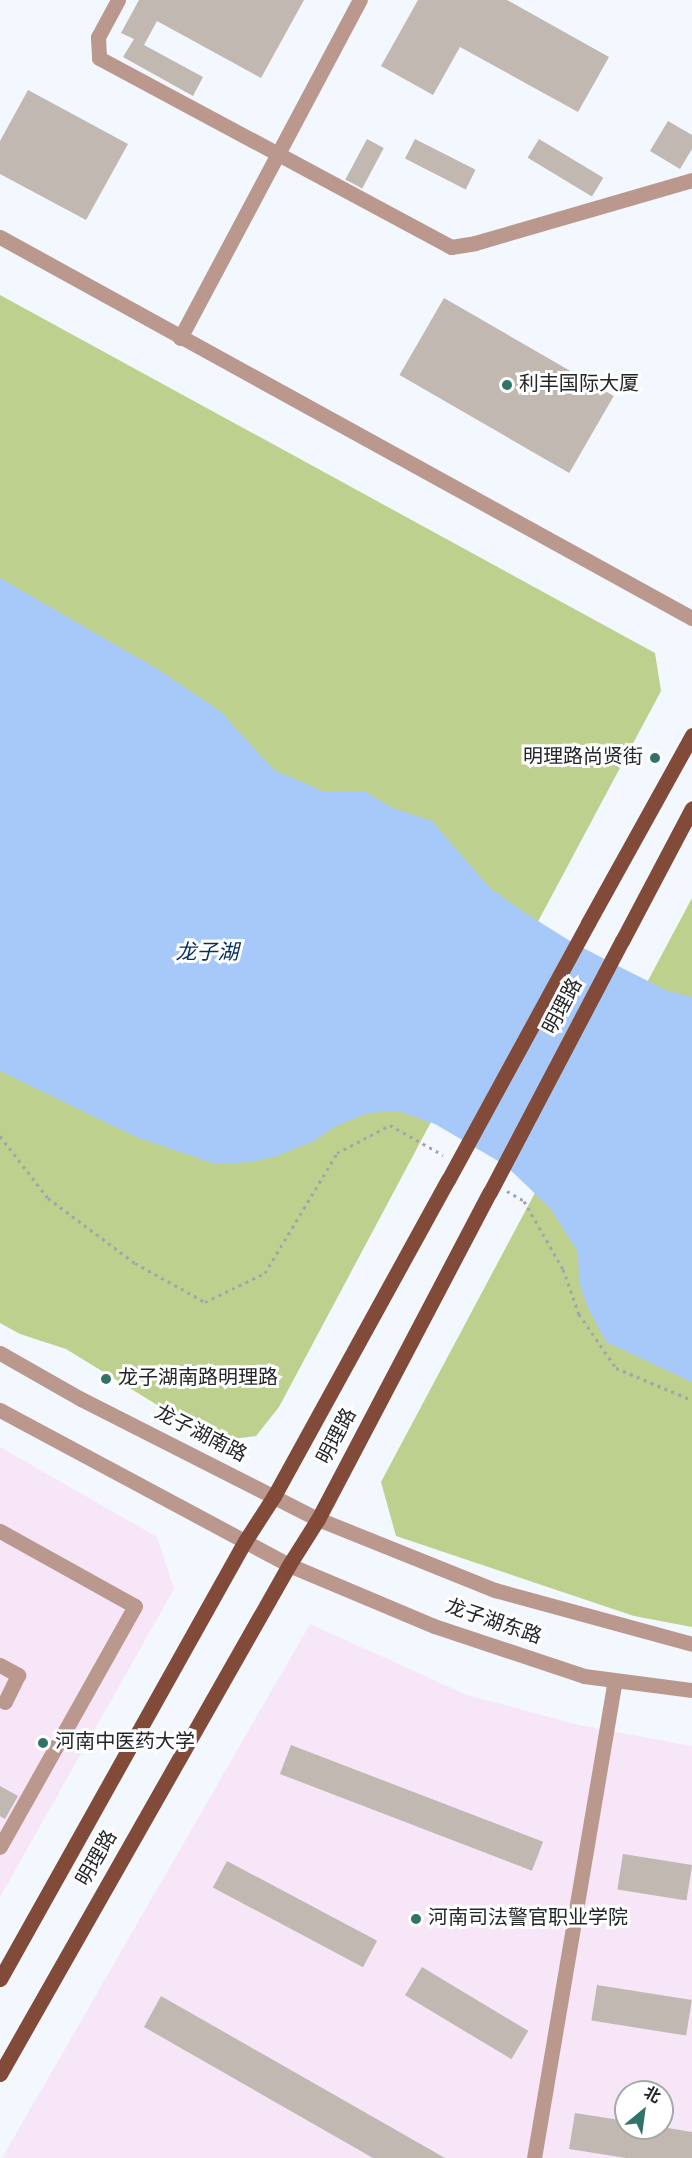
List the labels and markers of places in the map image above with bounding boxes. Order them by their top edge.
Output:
place label: 利丰国际大厦 [519,373,639,397]
marker: 利丰国际大厦 [500,378,514,392]
place label: 明理路尚贤街 [523,746,643,770]
marker: 明理路尚贤街 [648,751,662,765]
place label: 龙子湖南路明理路 [118,1367,278,1391]
marker: 龙子湖南路明理路 [99,1372,113,1386]
place label: 河南中医药大学 [55,1731,195,1755]
marker: 河南中医药大学 [36,1736,50,1750]
place label: 河南司法警官职业学院 [428,1907,628,1931]
marker: 河南司法警官职业学院 [409,1912,423,1926]

